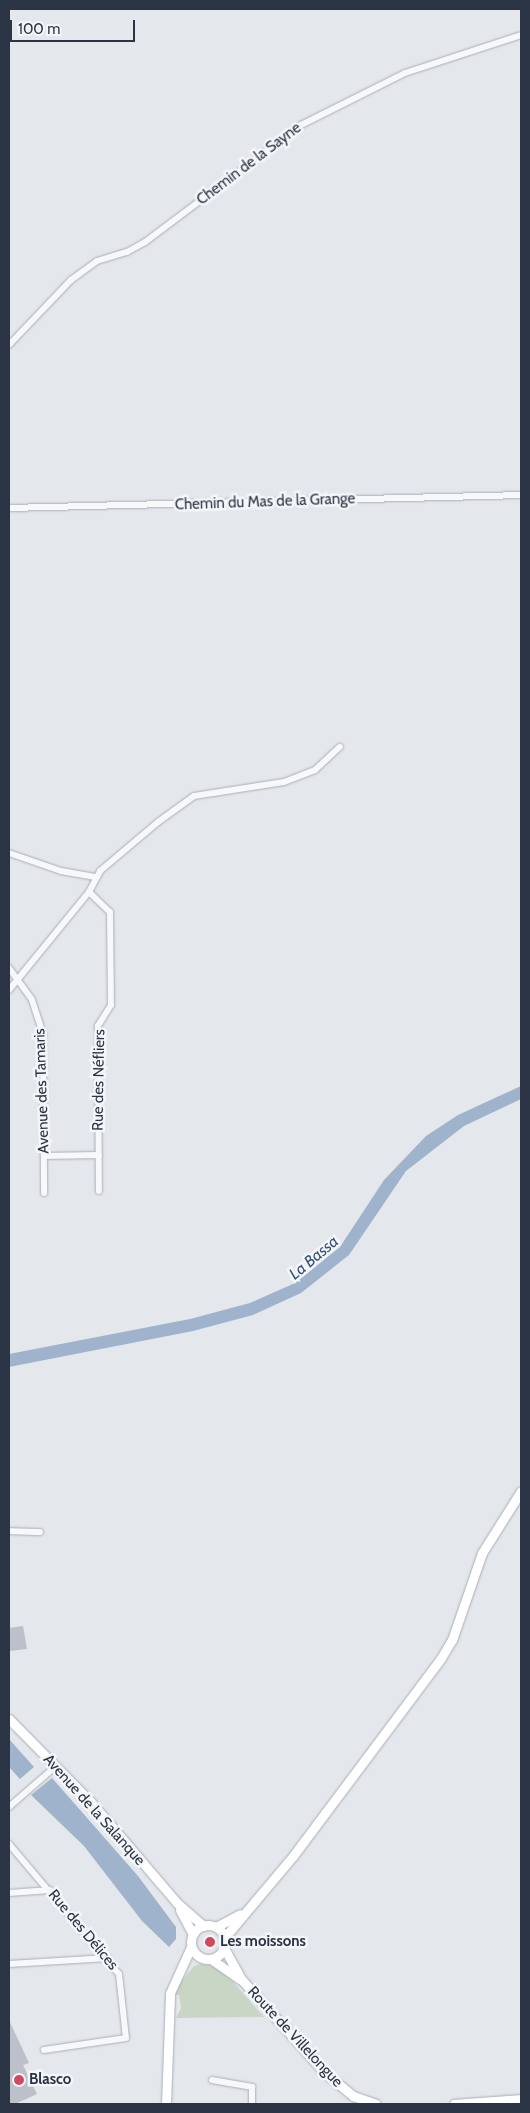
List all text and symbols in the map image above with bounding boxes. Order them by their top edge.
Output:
scale bar [12,10,138,42]
text: 100 m [18,20,60,38]
street label: Chemin de la Sayne [193,119,305,209]
street label: Chemin du Mas de la Grange [175,490,355,514]
street label: Avenue des Tamaris [31,1028,53,1154]
street label: Rue des Néfliers [89,1029,109,1131]
water label: La Bassa [286,1232,342,1284]
street label: Avenue de la Salanque [39,1751,149,1869]
street label: Rue des Délices [44,1886,122,1974]
place label: Les moissons [220,1933,306,1951]
marker: Les moissons [204,1936,216,1948]
street label: Route de Villelongue [244,1983,346,2091]
place label: Blasco [29,2071,71,2089]
marker: Blasco [13,2074,25,2086]

